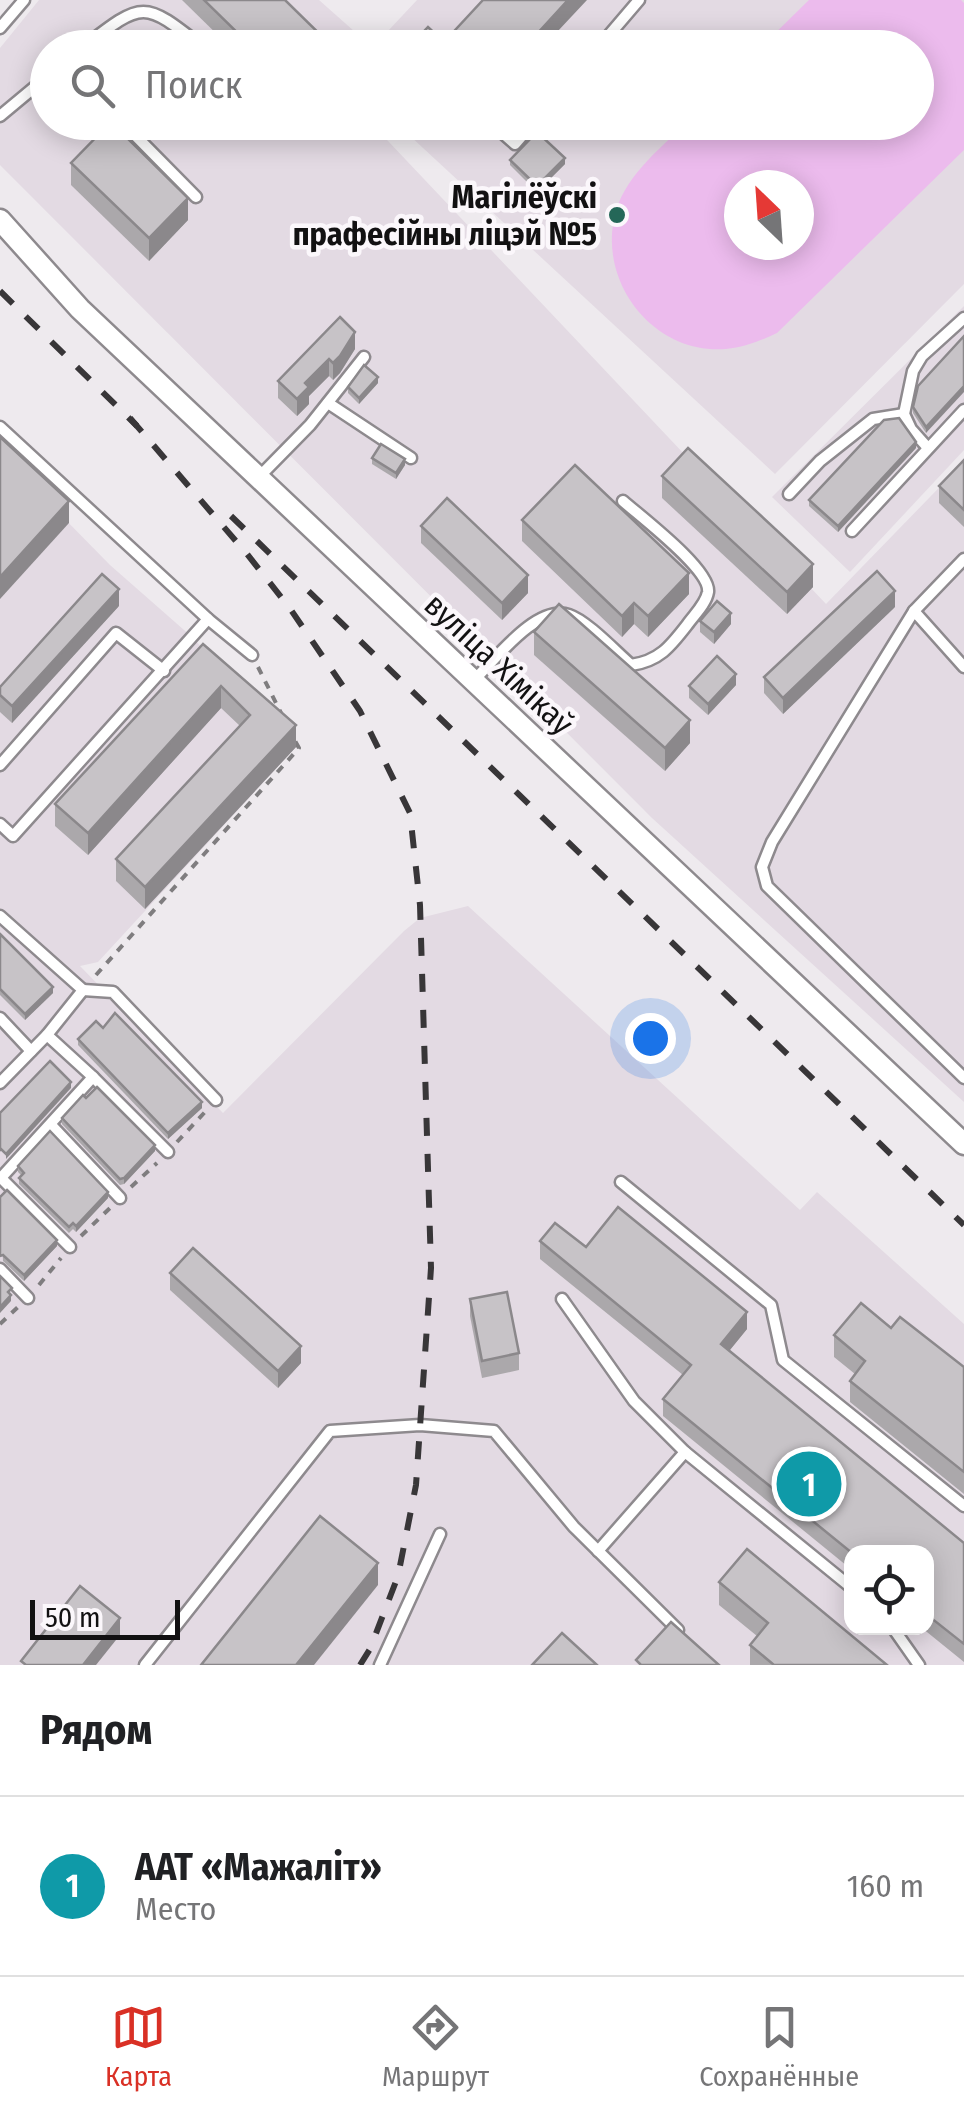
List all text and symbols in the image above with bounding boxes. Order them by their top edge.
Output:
search box [30,30,934,140]
icon: search [65,58,120,113]
text: Поиск [145,62,242,108]
north arrow [724,170,814,260]
place label: Магілёўскі прафесійны ліцэй №5 [293,178,597,253]
marker: Магілёўскі прафесійны ліцэй №5 [606,204,628,226]
street label: вуліца Хімікаў [417,586,582,743]
your location [625,1013,676,1064]
pin: 1 [776,1446,842,1522]
map controls [844,1545,934,1635]
button: locate [844,1545,934,1635]
scale bar [30,1595,180,1640]
text: 50 m [45,1601,101,1634]
text: Рядом [40,1705,152,1755]
text: ААТ «Мажаліт» [135,1844,382,1890]
text: 1 [66,1867,79,1905]
text: 160 m [847,1867,924,1905]
text: Место [135,1890,216,1928]
tab: Карта [105,2000,172,2093]
tab: Маршрут [382,2000,489,2093]
tab: Сохранённые [699,2000,859,2093]

